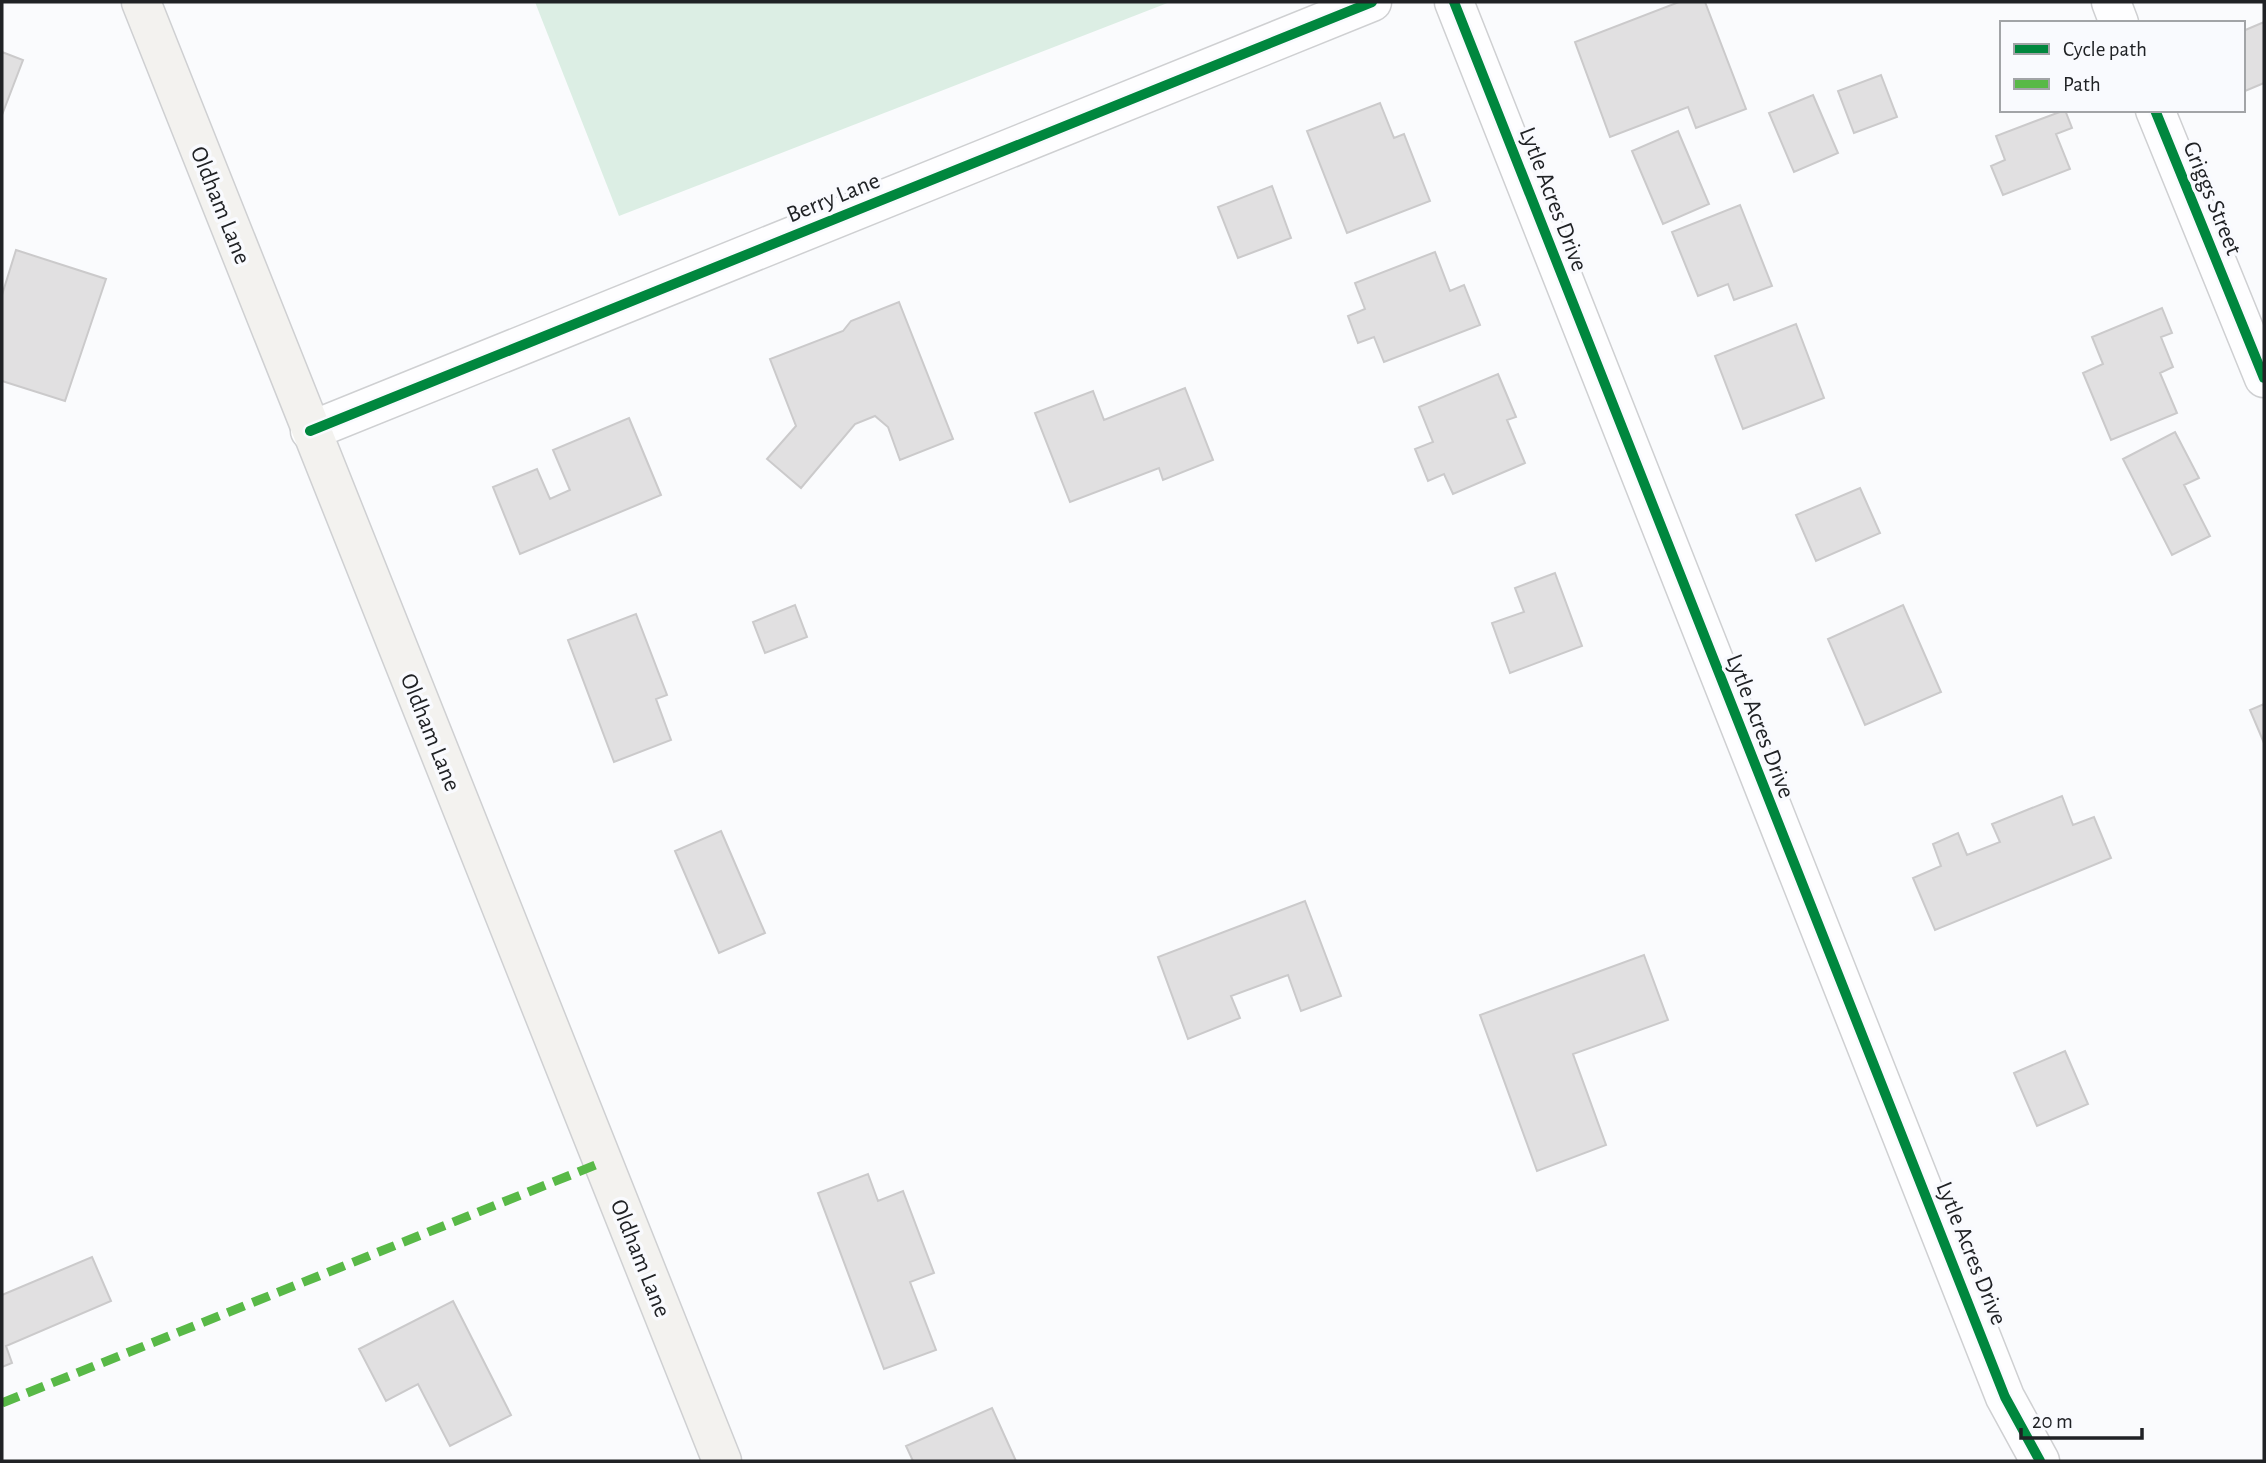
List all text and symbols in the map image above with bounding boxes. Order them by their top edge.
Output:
legend [2000,21,2245,112]
text: Cycle path [2063,39,2147,60]
text: Path [2063,74,2101,95]
street label: Lytle Acres Drive [1515,124,1592,275]
street label: Griggs Street [2178,138,2246,259]
street label: Oldham Lane [186,143,254,268]
street label: Berry Lane [783,168,883,227]
street label: Lytle Acres Drive [1722,651,1799,802]
street label: Oldham Lane [396,670,464,795]
street label: Lytle Acres Drive [1931,1178,2011,1328]
street label: Oldham Lane [606,1196,674,1321]
scale bar [2021,1396,2142,1440]
text: 20 m [2032,1411,2073,1432]

